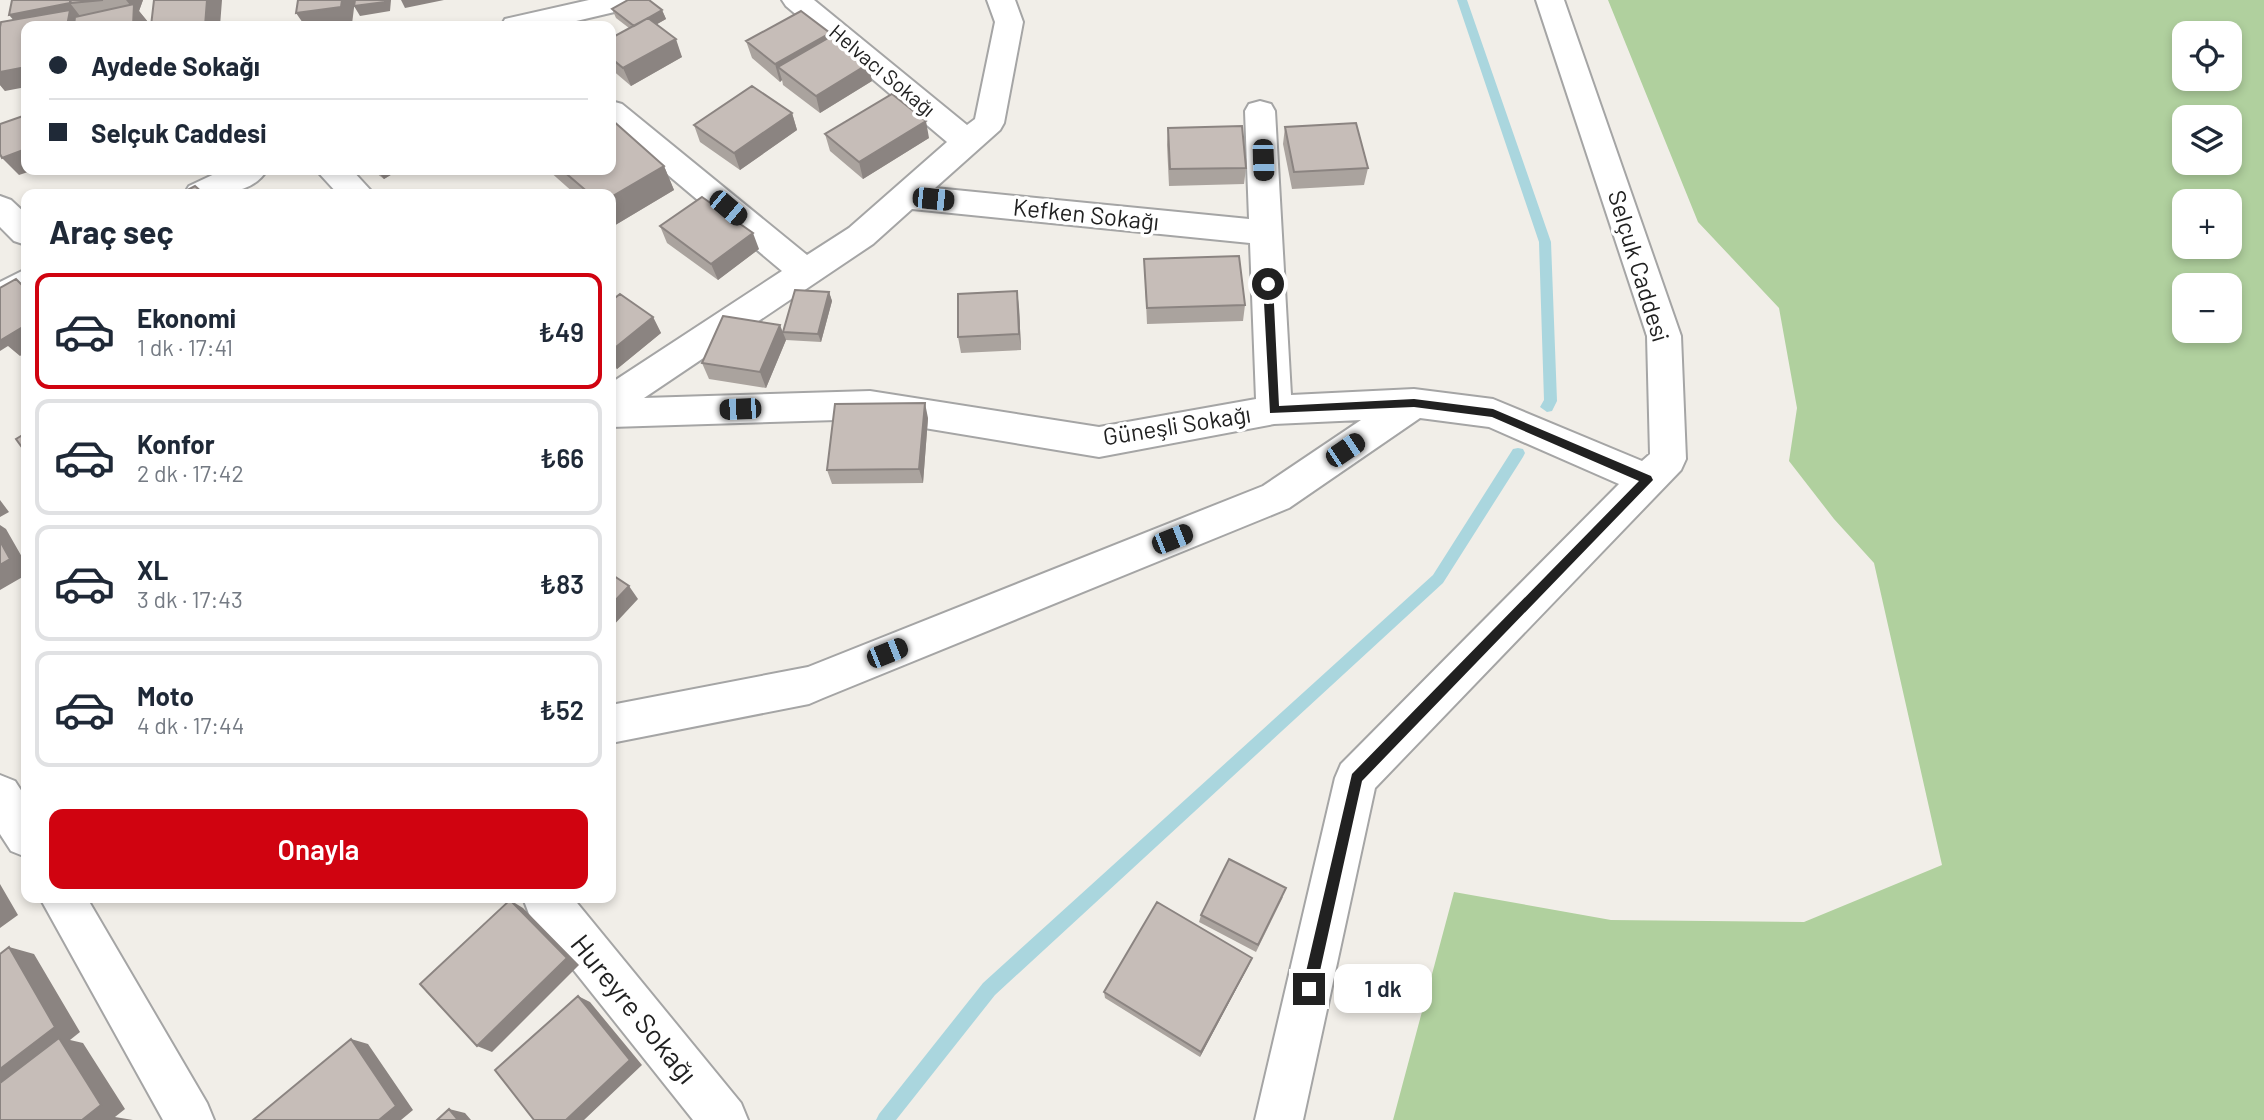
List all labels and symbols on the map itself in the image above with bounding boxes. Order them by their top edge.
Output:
street label: Helvacı Sokağı [825,18,941,121]
car [1252,139,1275,181]
car [706,186,751,230]
car [912,186,955,212]
street label: Selçuk Caddesi [1603,186,1676,345]
street label: Kefken Sokağı [1012,191,1161,236]
route start [1252,268,1284,300]
car [719,398,762,420]
street label: Güneşli Sokağı [1101,399,1253,451]
car [1322,430,1369,470]
car [1149,521,1196,557]
car [864,635,911,671]
street label: Hureyre Sokağı [564,927,705,1090]
callout: 1 dk [1334,964,1432,1014]
route end [1293,973,1325,1005]

